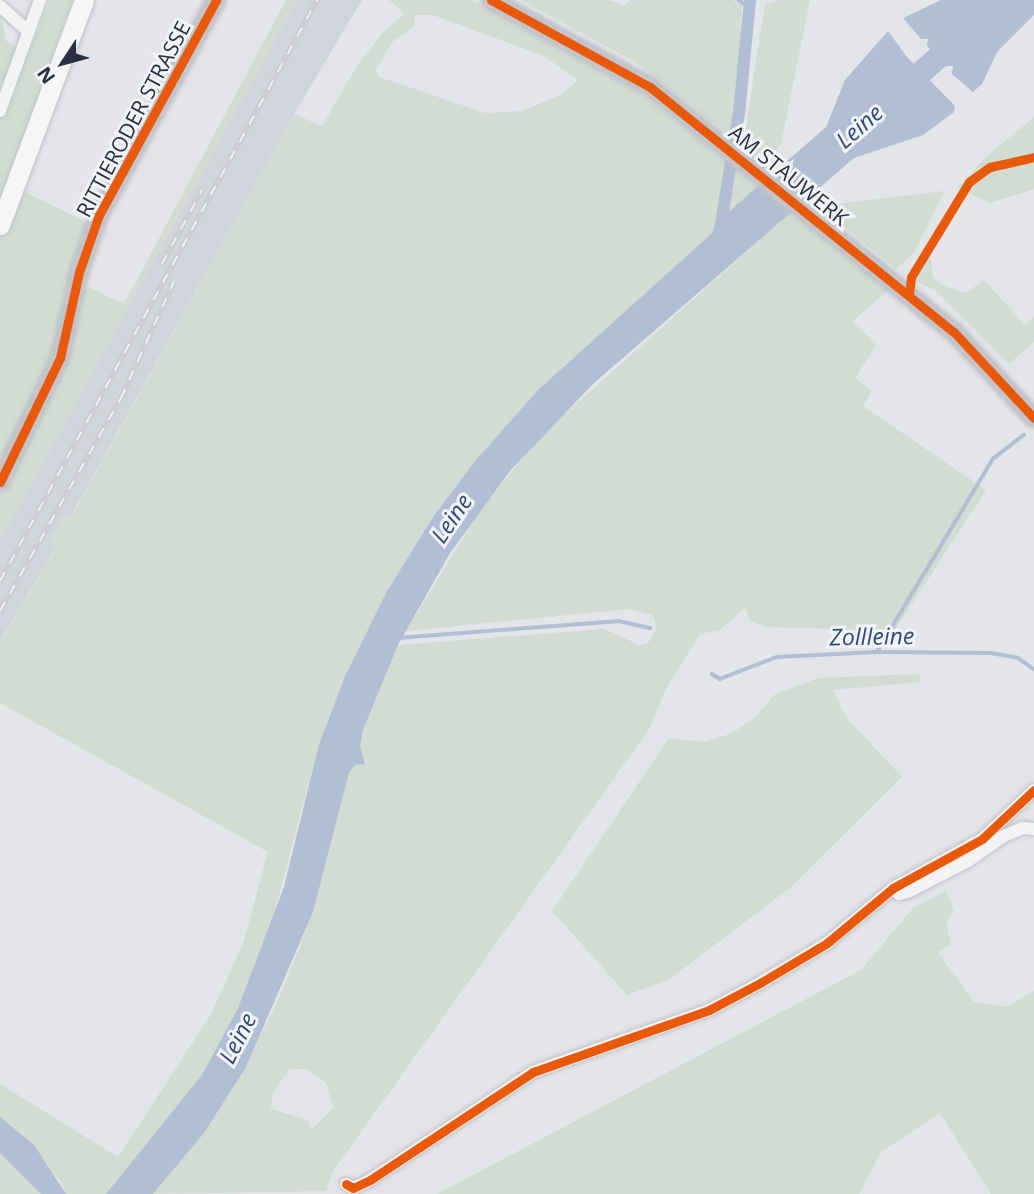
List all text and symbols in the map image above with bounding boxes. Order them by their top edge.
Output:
street label: RITTIERODER STRASSE [71,17,195,221]
north arrow [28,28,98,98]
text: N [31,61,61,89]
water label: Leine [830,98,888,154]
street label: AM STAUWERK [724,119,854,231]
water label: Leine [425,488,477,548]
water label: Zollleine [829,621,915,651]
water label: Leine [213,1008,261,1068]

